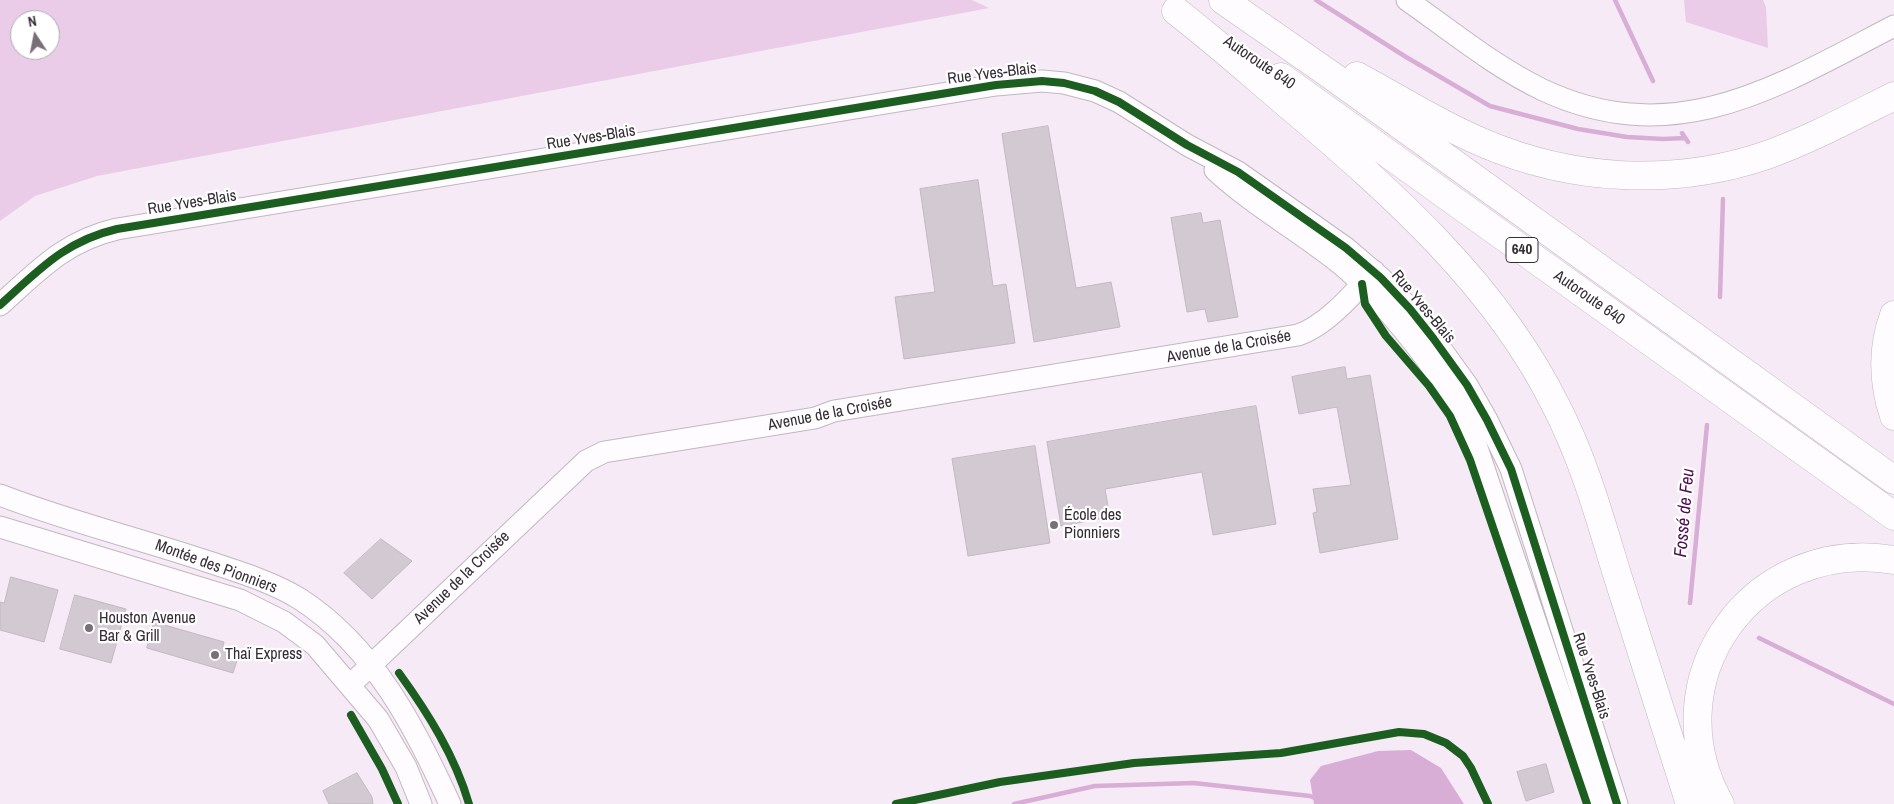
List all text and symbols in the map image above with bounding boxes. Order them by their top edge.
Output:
north arrow [10,10,60,60]
text: N [27,12,38,31]
street label: Autoroute 640 [1219,32,1299,94]
street label: Rue Yves-Blais [946,59,1038,89]
street label: Rue Yves-Blais [545,122,637,154]
street label: Rue Yves-Blais [146,187,238,219]
road number: 640 [1506,238,1538,262]
street label: Rue Yves-Blais [1387,266,1459,348]
street label: Autoroute 640 [1550,266,1628,330]
street label: Avenue de la Croisée [1165,327,1293,367]
street label: Avenue de la Croisée [766,393,894,435]
water label: Fossé de Feu [1670,468,1700,558]
place label: École des Pionniers [1064,506,1122,544]
marker: École des Pionniers [1048,519,1060,531]
street label: Avenue de la Croisée [410,527,514,629]
street label: Montée des Pionniers [152,536,280,598]
place label: Houston Avenue Bar & Grill [99,609,196,647]
marker: Houston Avenue Bar & Grill [83,622,95,634]
street label: Rue Yves-Blais [1568,630,1614,722]
place label: Thaï Express [225,645,302,665]
marker: Thaï Express [209,649,221,661]

